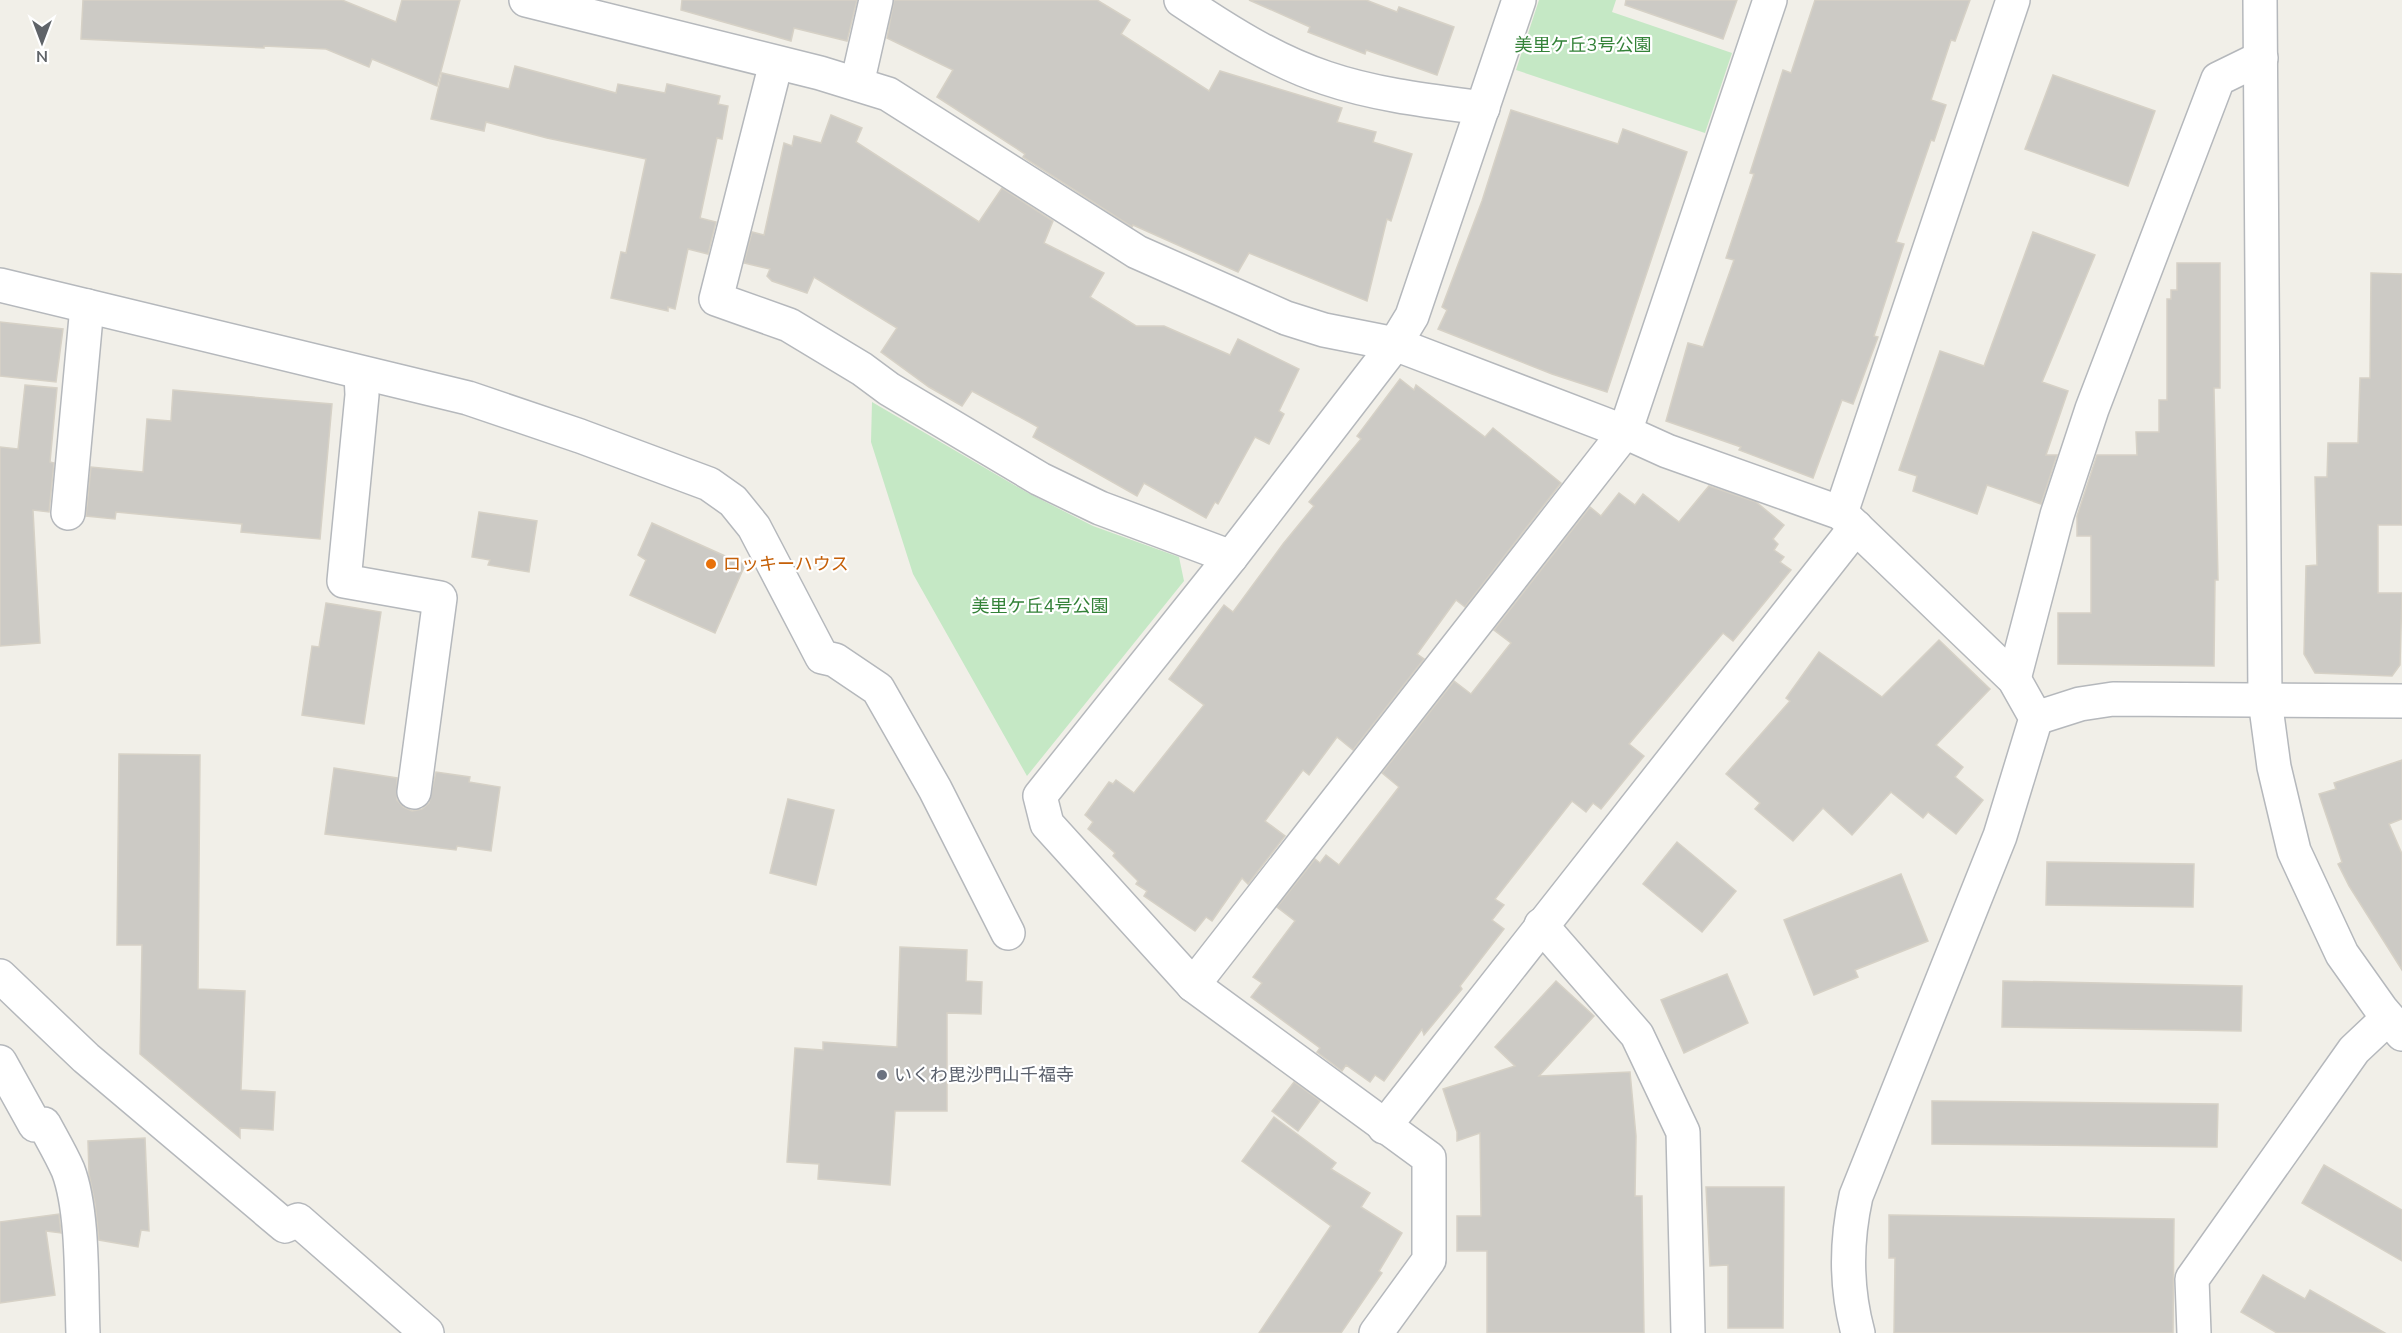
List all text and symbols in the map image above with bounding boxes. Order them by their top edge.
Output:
north arrow [12,12,72,72]
park label: 美里ケ丘3号公園 [1515,33,1651,57]
text: N [36,45,48,67]
place label: ロッキーハウス [723,552,849,576]
marker: ロッキーハウス [704,557,718,571]
park label: 美里ケ丘4号公園 [972,594,1108,618]
place label: いくわ毘沙門山千福寺 [894,1063,1074,1087]
marker: いくわ毘沙門山千福寺 [875,1068,889,1082]

